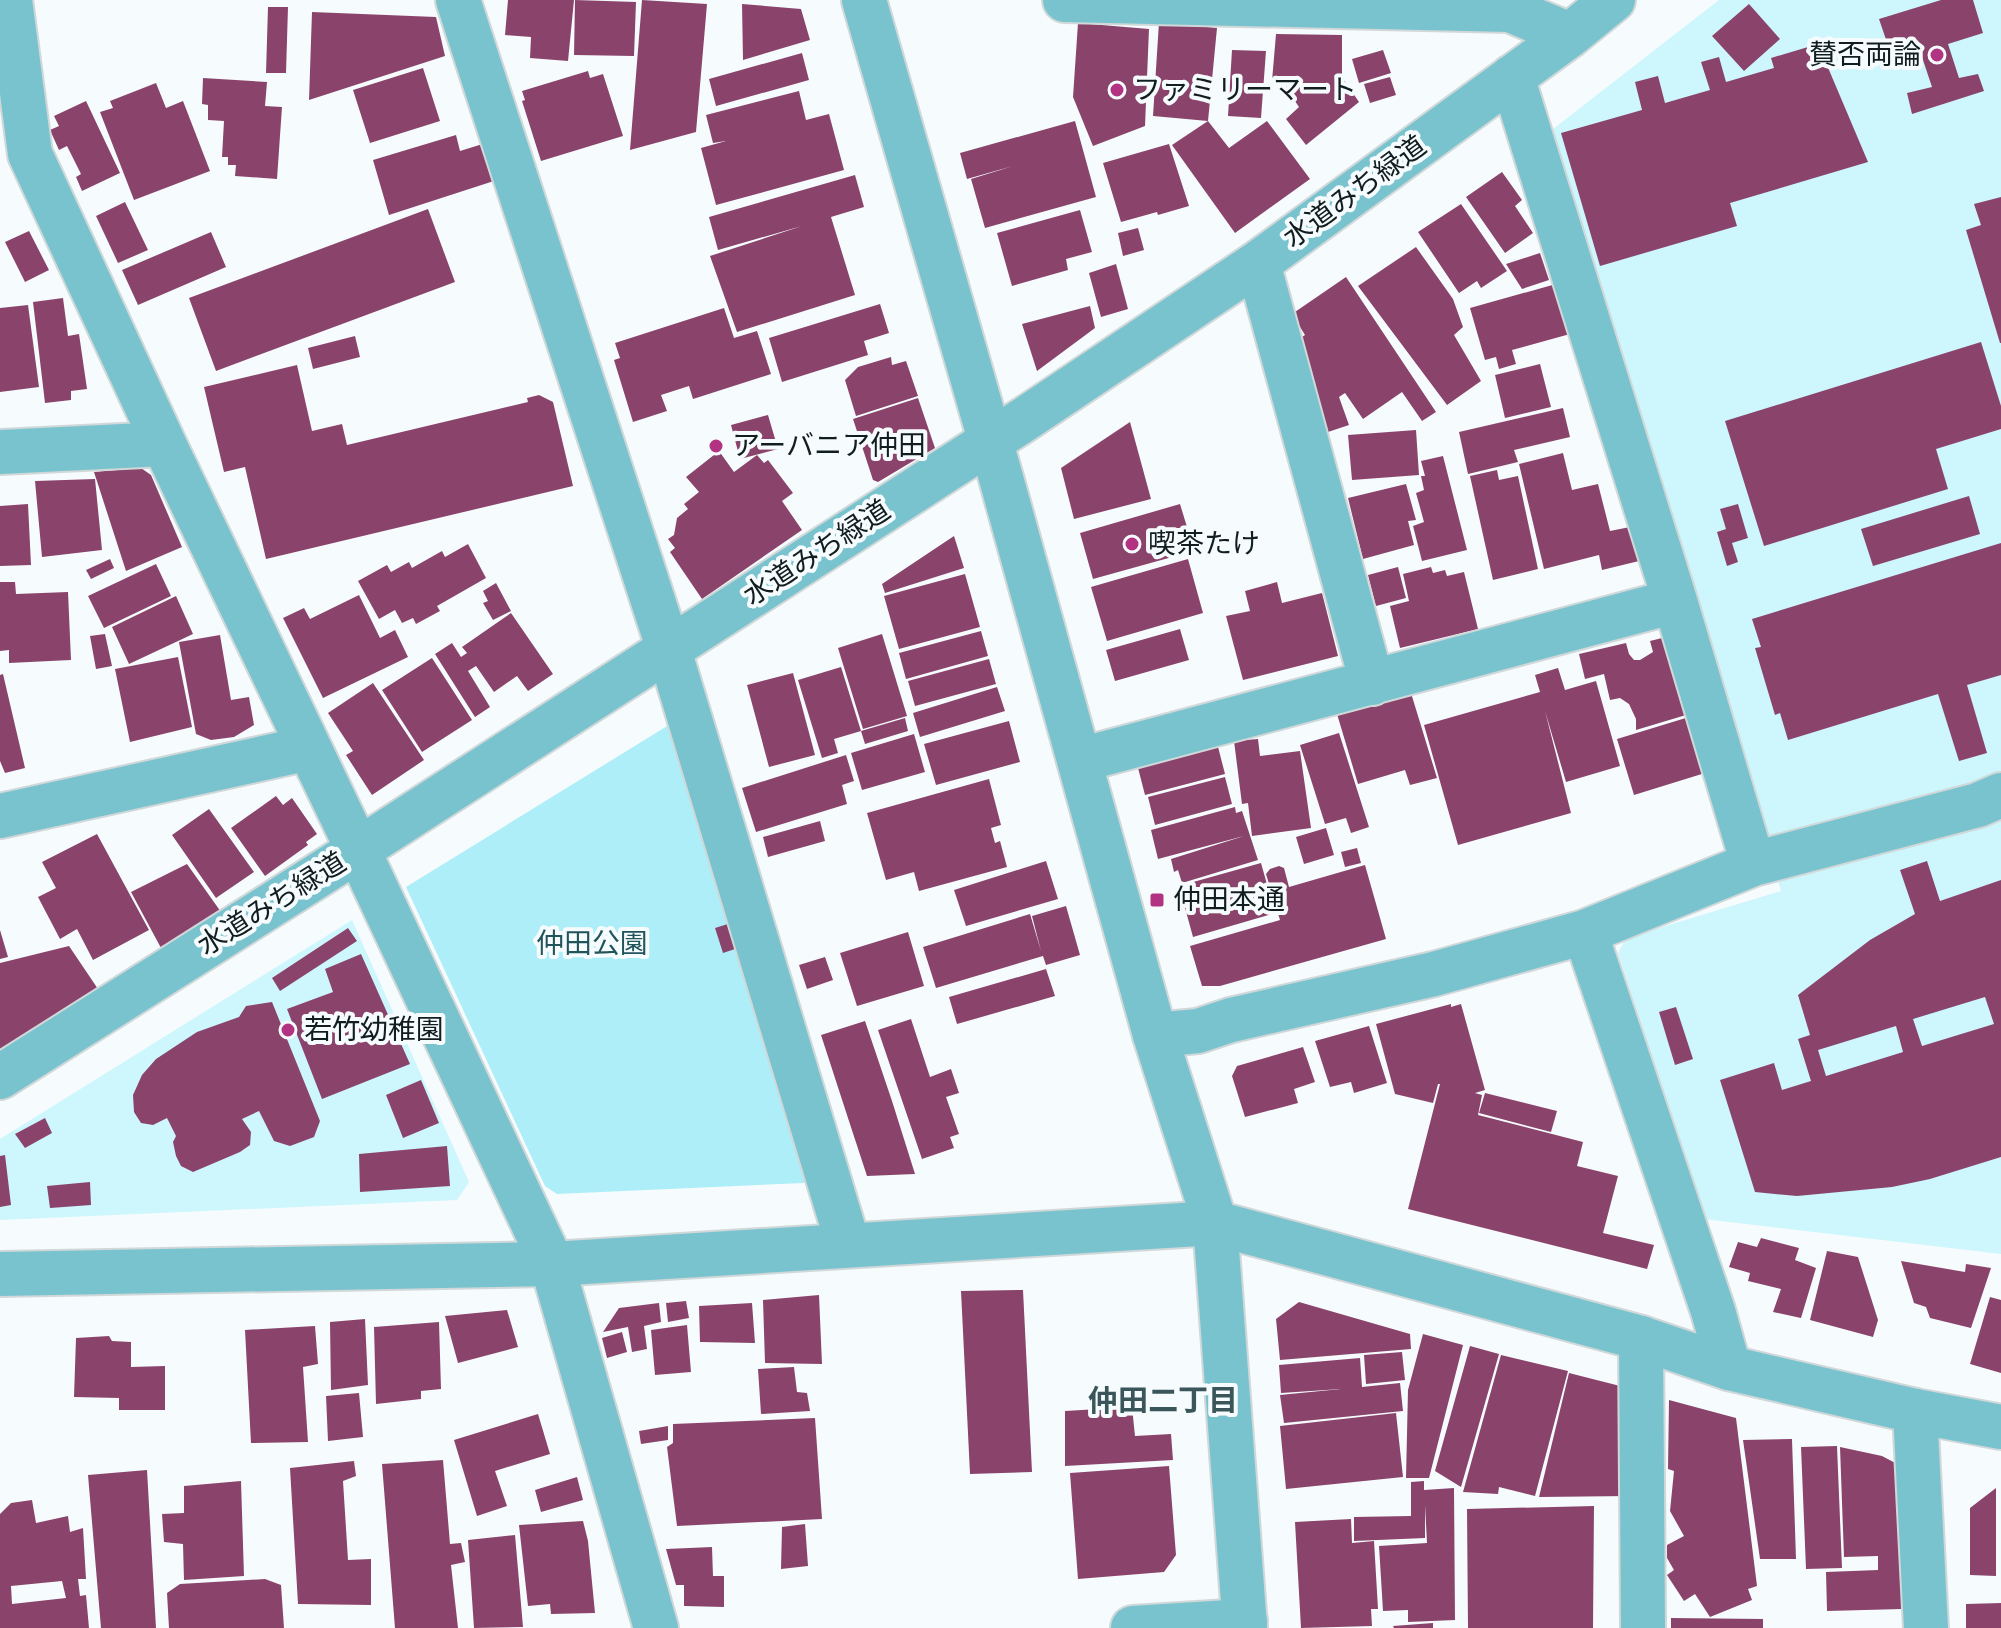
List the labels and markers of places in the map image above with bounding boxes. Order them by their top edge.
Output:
place label: 賛否両論 [1809,35,1921,75]
marker: 賛否両論 [1928,46,1946,64]
place label: ファミリーマート [1133,70,1357,110]
marker: ファミリーマート [1108,81,1126,99]
place label: アーバニア仲田 [732,426,926,466]
marker: アーバニア仲田 [707,437,725,455]
place label: 喫茶たけ [1148,524,1260,564]
marker: 喫茶たけ [1123,535,1141,553]
place label: 仲田本通 [1173,880,1285,920]
marker: 仲田本通 [1148,891,1166,909]
place label: 若竹幼稚園 [304,1010,444,1050]
marker: 若竹幼稚園 [279,1021,297,1039]

